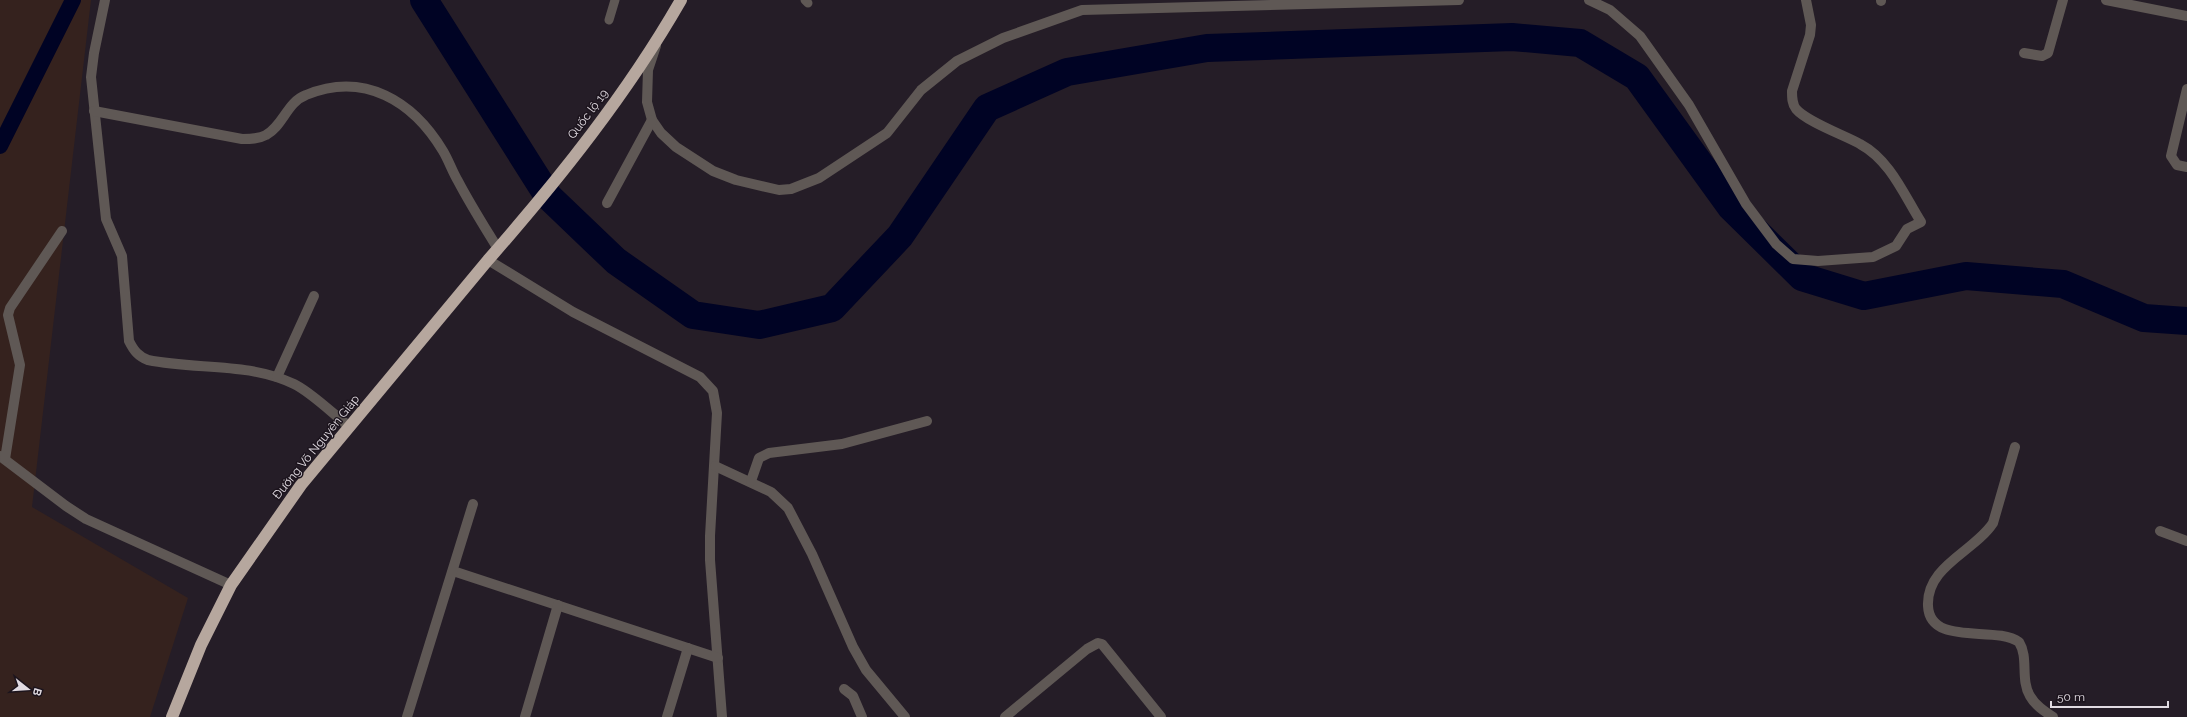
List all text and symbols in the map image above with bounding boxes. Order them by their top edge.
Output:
street label: Quốc lộ 19 [565,86,611,142]
street label: Đường Võ Nguyên Giáp [270,392,362,502]
north arrow [8,669,48,709]
scale bar [2051,683,2168,709]
text: B [30,686,44,698]
text: 50 m [2057,690,2085,704]

